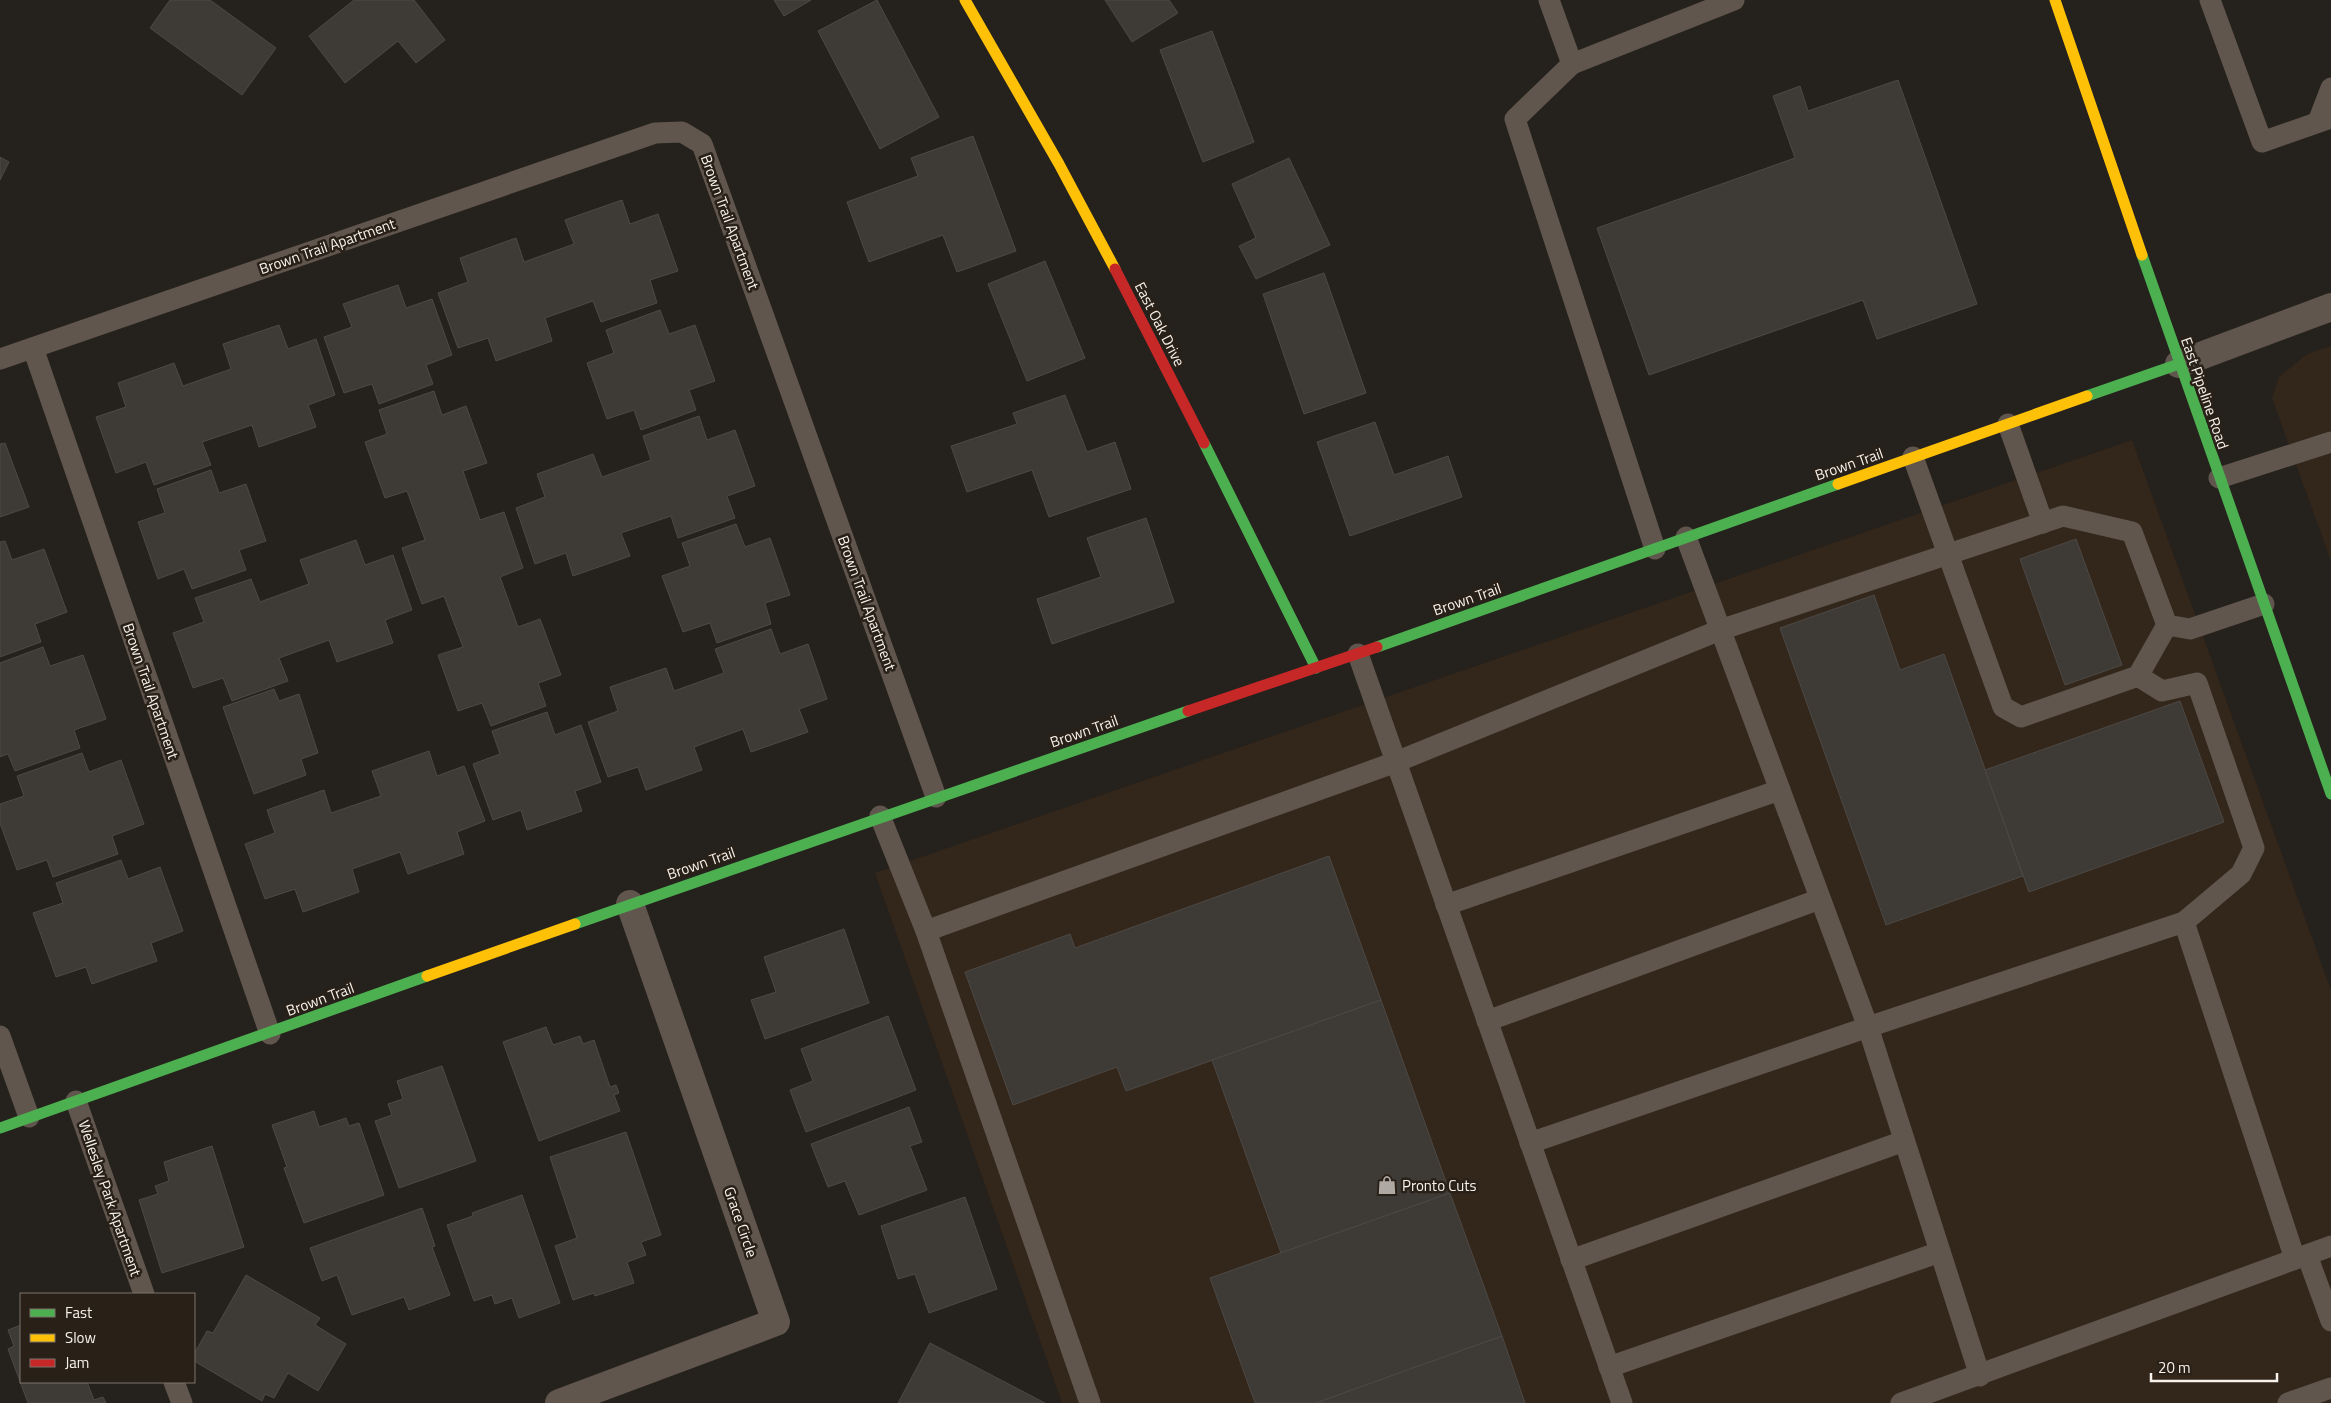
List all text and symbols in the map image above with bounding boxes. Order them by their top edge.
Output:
street label: Brown Trail Apartment [695,151,765,294]
street label: Brown Trail Apartment [256,212,399,280]
street label: East Oak Drive [1129,278,1191,370]
street label: East Pipeline Road [2175,334,2235,452]
street label: Brown Trail [1812,442,1886,486]
street label: Brown Trail Apartment [832,532,902,675]
street label: Brown Trail [1430,577,1504,621]
street label: Brown Trail Apartment [117,620,185,763]
street label: Brown Trail [1047,709,1121,753]
street label: Brown Trail [664,841,738,885]
street label: Brown Trail [283,976,357,1022]
street label: Wellesley Park Apartment [72,1117,148,1280]
shop icon: Pronto Cuts [1376,1174,1398,1196]
place label: Pronto Cuts [1402,1174,1477,1197]
street label: Grace Circle [718,1184,764,1260]
legend [20,1293,195,1383]
text: Fast [65,1301,93,1324]
text: Slow [65,1326,96,1349]
scale bar [2151,1350,2277,1382]
text: Jam [65,1351,89,1374]
text: 20 m [2158,1356,2191,1379]

